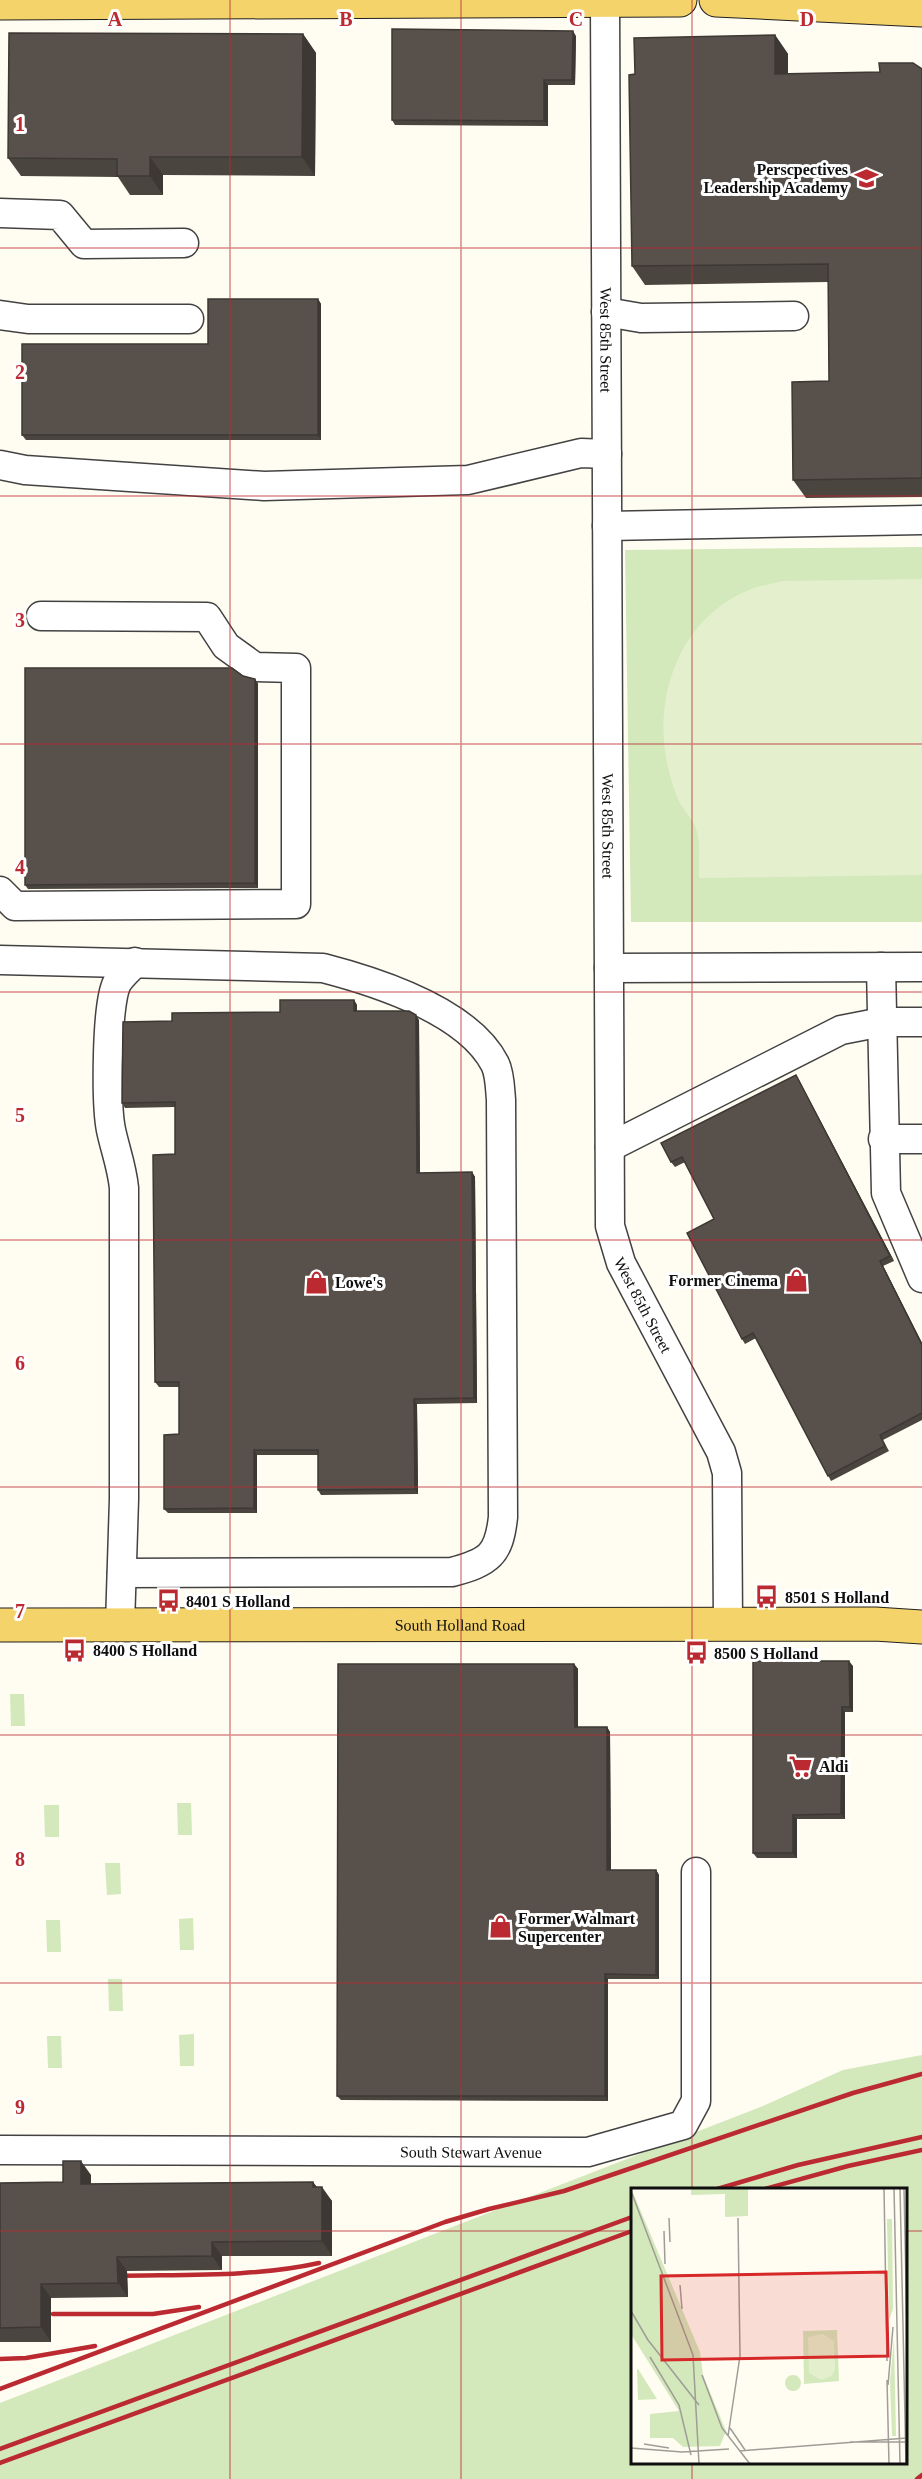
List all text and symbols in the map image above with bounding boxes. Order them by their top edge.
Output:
text: A [108,8,123,30]
text: B [339,8,353,30]
text: C [569,8,583,30]
text: D [800,8,814,30]
text: 1 [15,113,25,135]
place label: Perscpectives Leadership Academy [704,161,848,197]
school or university icon: Perscpectives Leadership Academy [853,165,879,191]
street label: West 85th Street [598,287,615,393]
text: 2 [15,361,25,383]
text: 3 [15,609,25,631]
street label: West 85th Street [600,773,617,879]
text: 4 [15,856,25,878]
text: 5 [15,1104,25,1126]
street label: West 85th Street [611,1254,676,1356]
shop icon: Former Cinema [783,1267,809,1293]
shop icon: Lowe's [304,1269,330,1295]
place label: Former Cinema [669,1272,778,1289]
place label: Lowe's [335,1274,383,1291]
text: 6 [15,1352,25,1374]
bus stop icon: 8501 S Holland [754,1584,780,1610]
bus stop icon: 8401 S Holland [155,1588,181,1614]
place label: 8501 S Holland [785,1589,889,1606]
place label: 8401 S Holland [186,1593,290,1610]
text: 7 [15,1600,25,1622]
street label: South Holland Road [395,1616,525,1633]
bus stop icon: 8400 S Holland [62,1637,88,1663]
bus stop icon: 8500 S Holland [683,1640,709,1666]
place label: 8400 S Holland [93,1642,197,1659]
place label: 8500 S Holland [714,1645,818,1662]
supermarket icon: Aldi [788,1753,814,1779]
place label: Aldi [819,1758,849,1775]
text: 8 [15,1848,25,1870]
place label: Former Walmart Supercenter [518,1910,636,1946]
shop icon: Former Walmart Supercenter [487,1914,513,1940]
text: 9 [15,2096,25,2118]
street label: South Stewart Avenue [400,2143,542,2160]
inset map [631,2188,907,2464]

